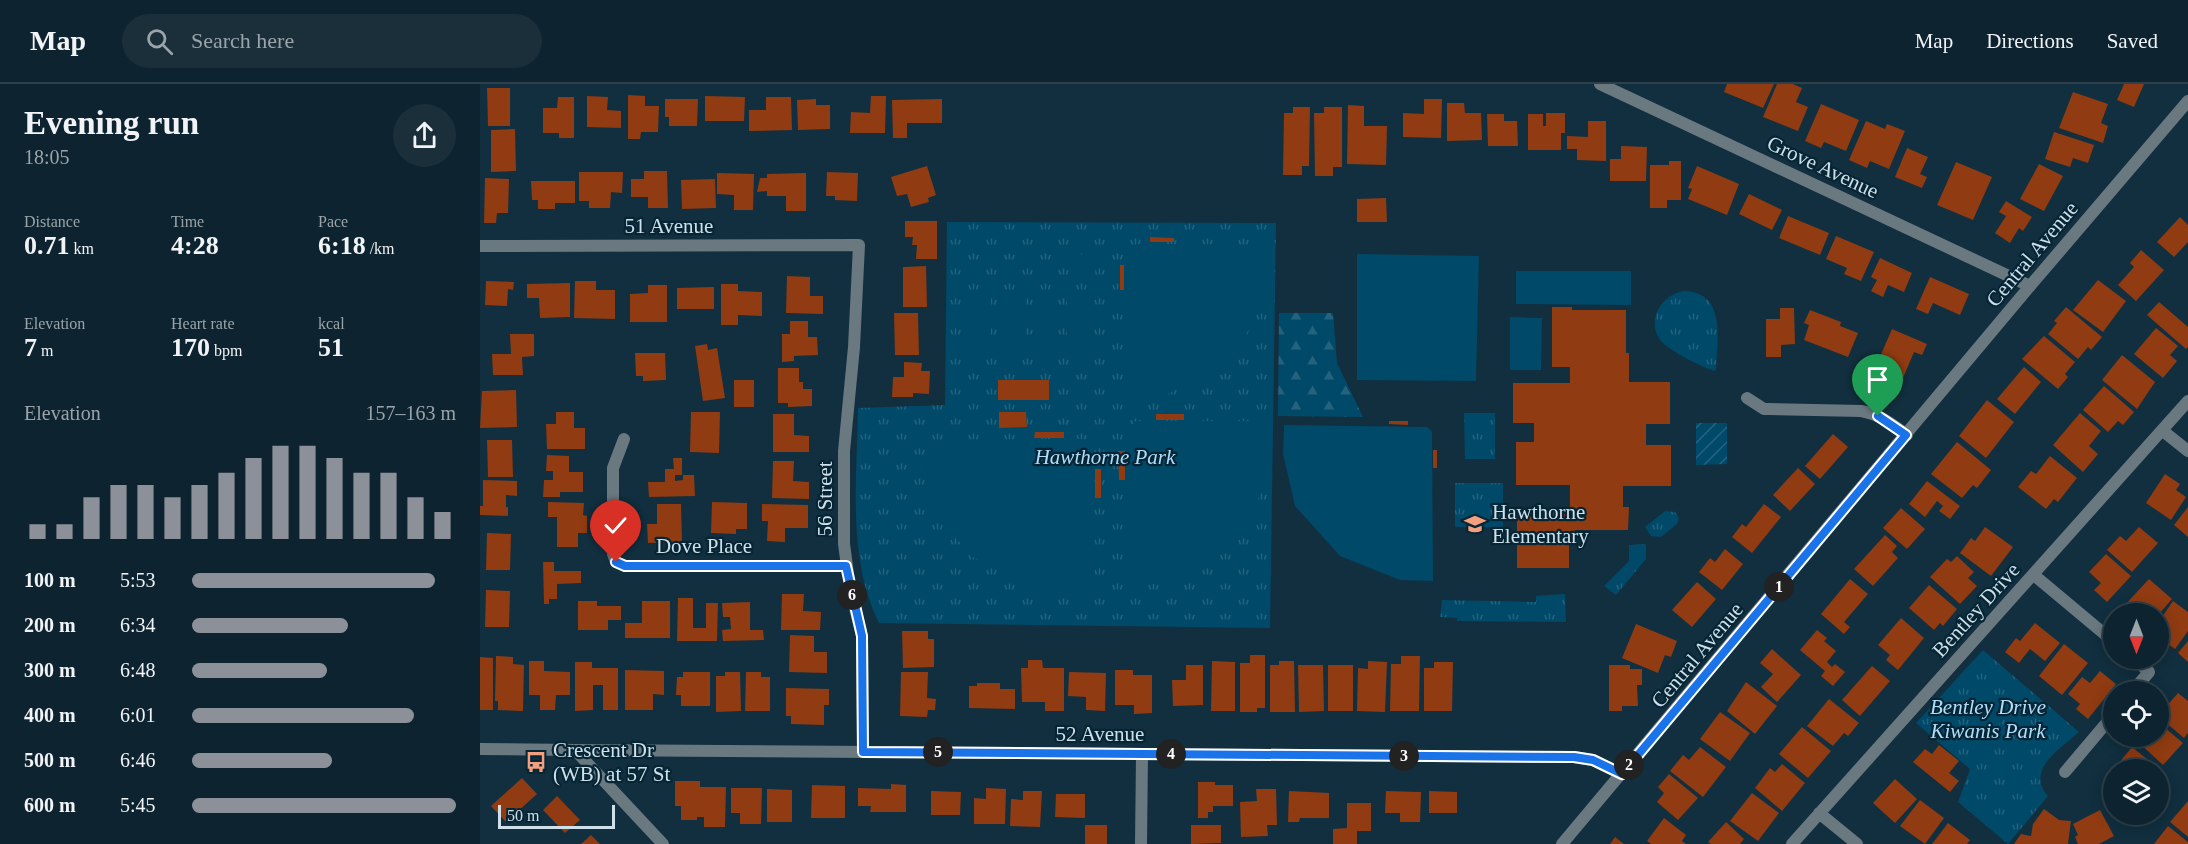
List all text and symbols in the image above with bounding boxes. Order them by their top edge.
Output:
search box [122,14,542,68]
text: Map [30,25,86,56]
icon: search [143,25,176,58]
text: Search here [191,28,294,53]
text: Map [1915,29,1953,53]
text: Directions [1986,29,2074,53]
text: Saved [2107,29,2158,53]
button: share [393,104,456,167]
text: Evening run [24,105,199,141]
street label: Grove Avenue [1763,131,1883,203]
text: 18:05 [24,146,70,168]
street label: Central Avenue [1981,197,2083,311]
text: Distance [24,213,80,230]
text: Time [171,213,204,230]
text: Pace [318,213,348,230]
street label: 51 Avenue [625,214,713,238]
text: 0.71 [24,231,70,260]
text: 4:28 [171,231,219,260]
text: 6:18 [318,231,366,260]
text: km [70,240,94,257]
text: /km [366,240,395,257]
text: Elevation [24,315,85,332]
text: Heart rate [171,315,235,332]
text: kcal [318,315,345,332]
text: 7 [24,333,37,362]
text: 170 [171,333,210,362]
text: 51 [318,333,344,362]
text: m [37,342,53,359]
text: bpm [210,342,242,359]
pin [1852,354,1903,416]
icon: arrive [1861,363,1894,396]
text: Elevation [24,402,101,424]
text: 157–163 m [365,402,456,424]
park label: Hawthorne Park [1034,445,1176,469]
street label: 56 Street [813,461,837,537]
pin [590,500,641,562]
place label: Hawthorne Elementary [1492,500,1589,548]
icon: check [599,509,632,542]
school or university icon: Hawthorne Elementary [1463,512,1487,536]
street label: Dove Place [656,534,752,558]
street label: Bentley Drive [1927,558,2025,662]
text: 100 m [24,569,76,591]
text: 5:53 [120,569,156,591]
pin: 1 [1764,572,1794,602]
text: 1 [1775,578,1783,595]
pin: 6 [837,580,867,610]
text: 6 [848,586,856,603]
street label: Central Avenue [1646,598,1748,712]
north arrow [2103,603,2169,669]
map controls [2103,603,2169,825]
text: 200 m [24,614,76,636]
text: 6:34 [120,614,156,636]
text: 300 m [24,659,76,681]
text: 6:48 [120,659,156,681]
button: locate [2103,681,2169,747]
park label: Bentley Drive Kiwanis Park [1930,695,2046,743]
text: 400 m [24,704,76,726]
text: 6:01 [120,704,156,726]
street label: 52 Avenue [1056,722,1144,746]
pin: 5 [923,737,953,767]
place label: Crescent Dr (WB) at 57 St [553,738,670,786]
pin: 4 [1156,739,1186,769]
pin: 3 [1389,741,1419,771]
text: 5 [934,743,942,760]
text: 4 [1167,745,1175,762]
text: 3 [1400,747,1408,764]
text: 500 m [24,749,76,771]
text: 6:46 [120,749,156,771]
bus stop icon: Crescent Dr (WB) at 57 St [524,750,548,774]
pin: 2 [1614,750,1644,780]
text: 2 [1625,756,1633,773]
button: layers [2103,759,2169,825]
text: 600 m [24,794,76,816]
text: 5:45 [120,794,156,816]
scale bar [498,802,615,830]
text: 50 m [507,807,539,824]

